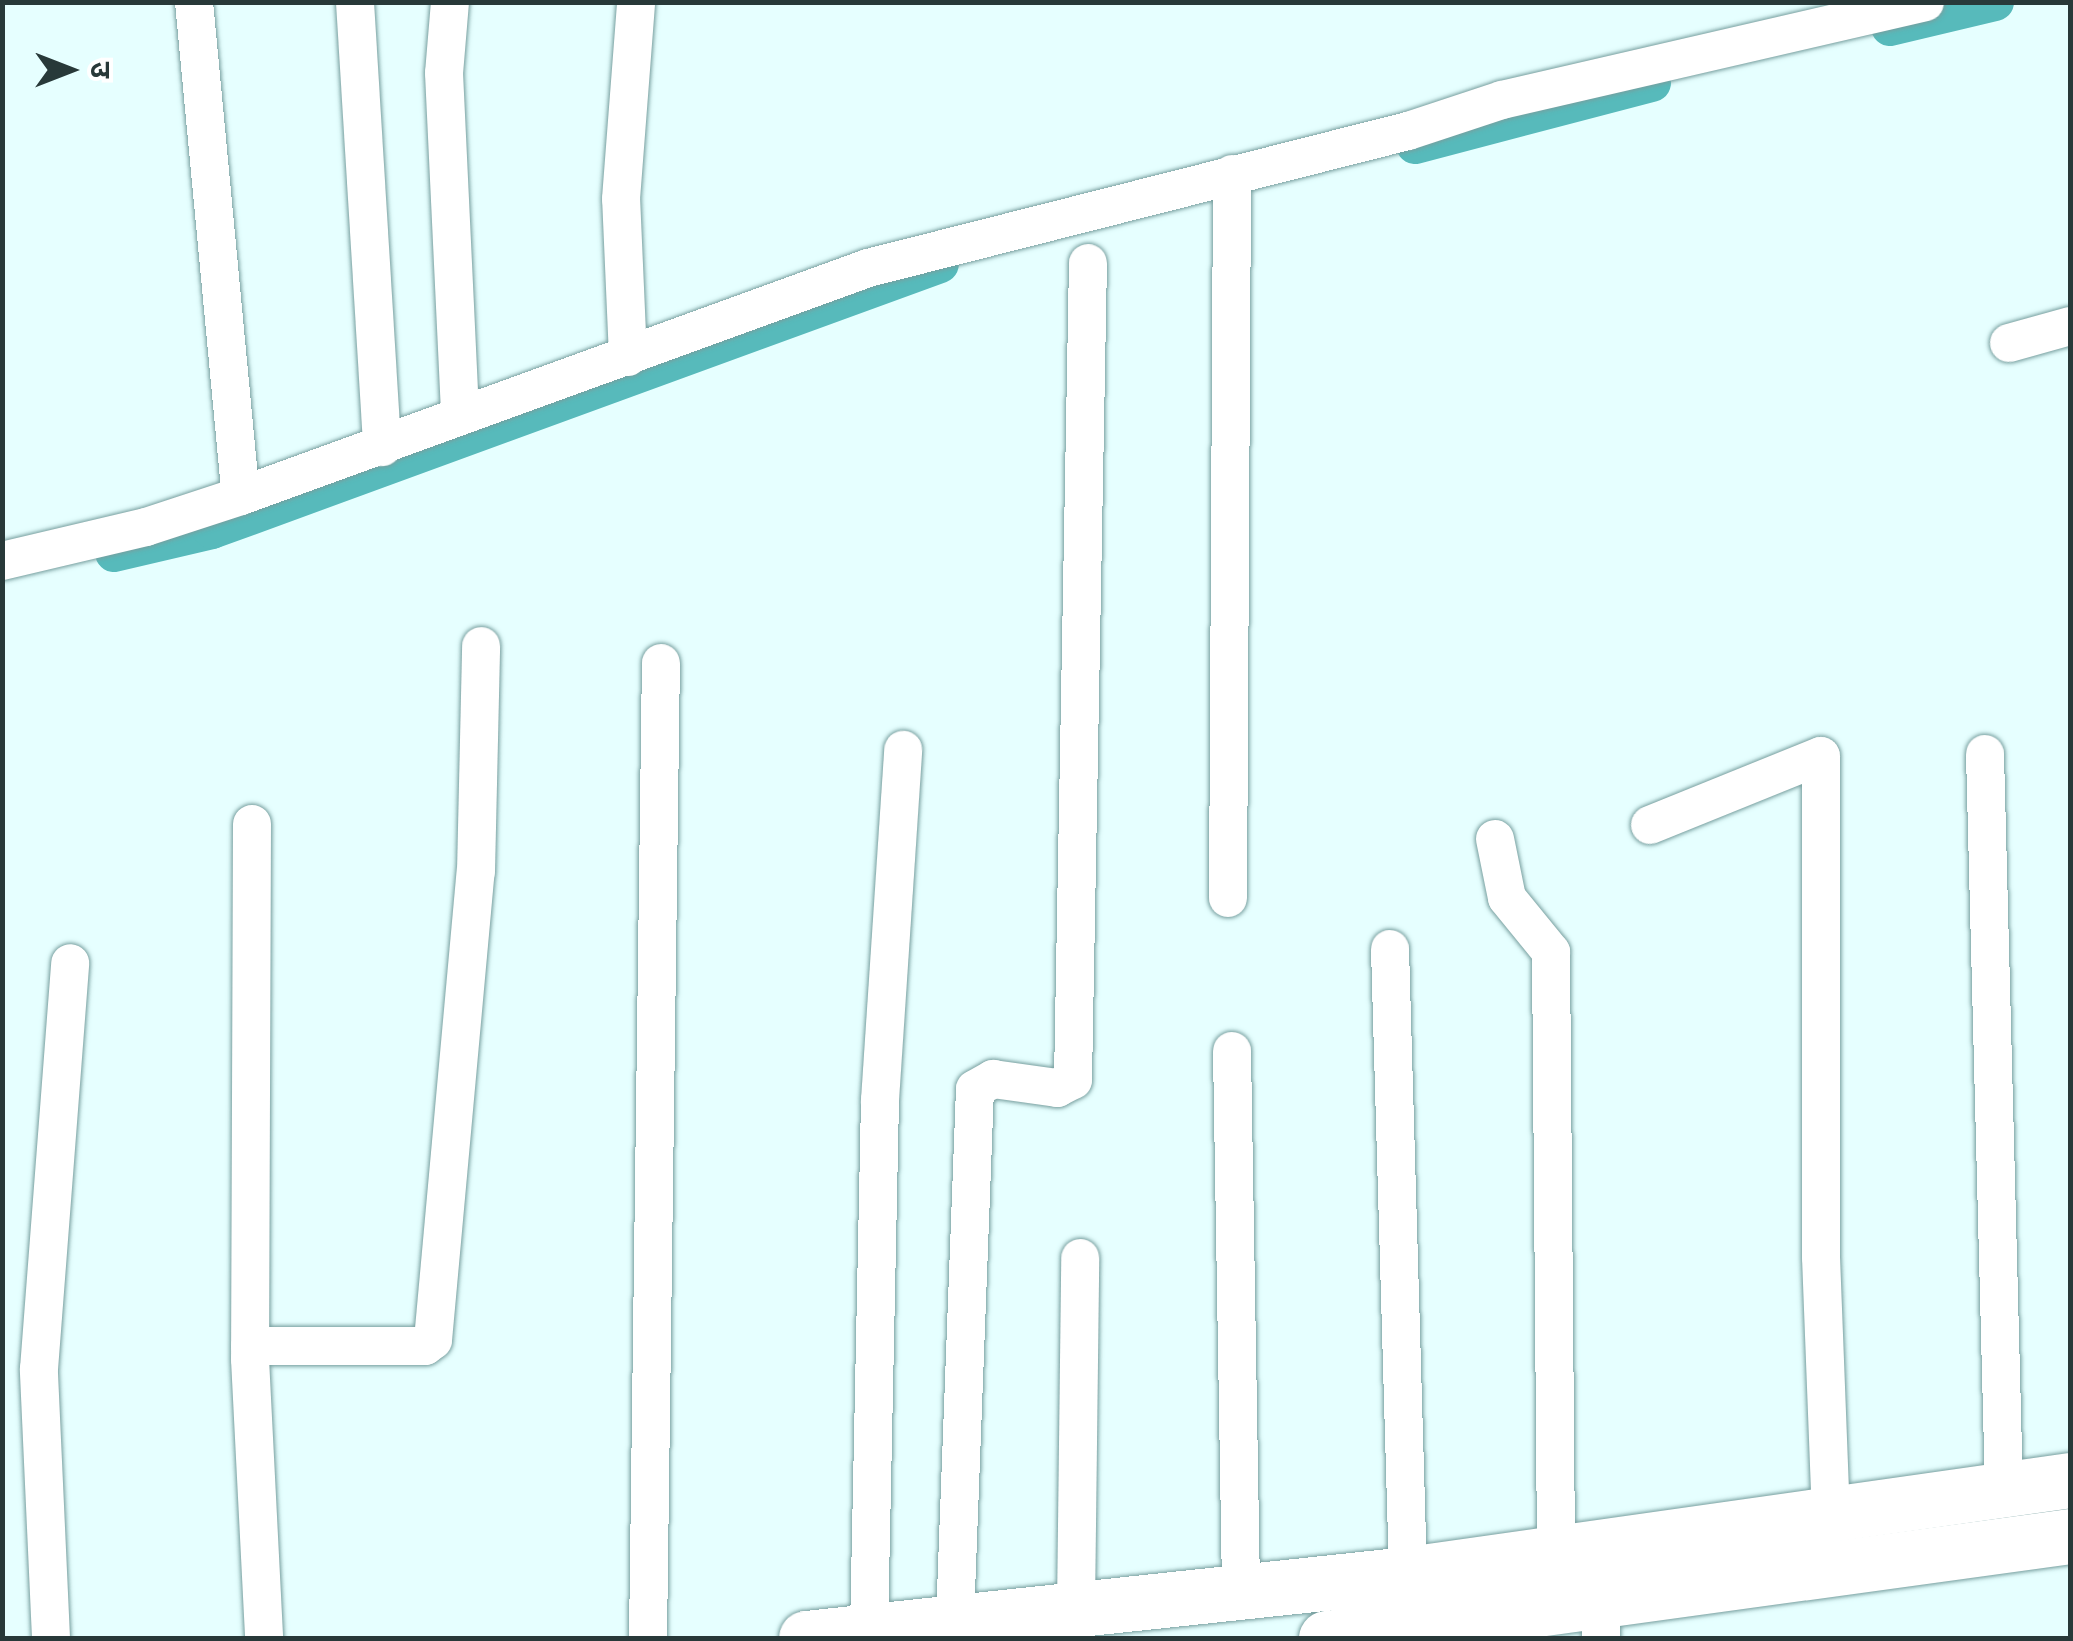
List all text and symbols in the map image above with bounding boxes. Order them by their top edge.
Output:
north arrow [20,20,120,120]
text: उ [84,62,117,78]

